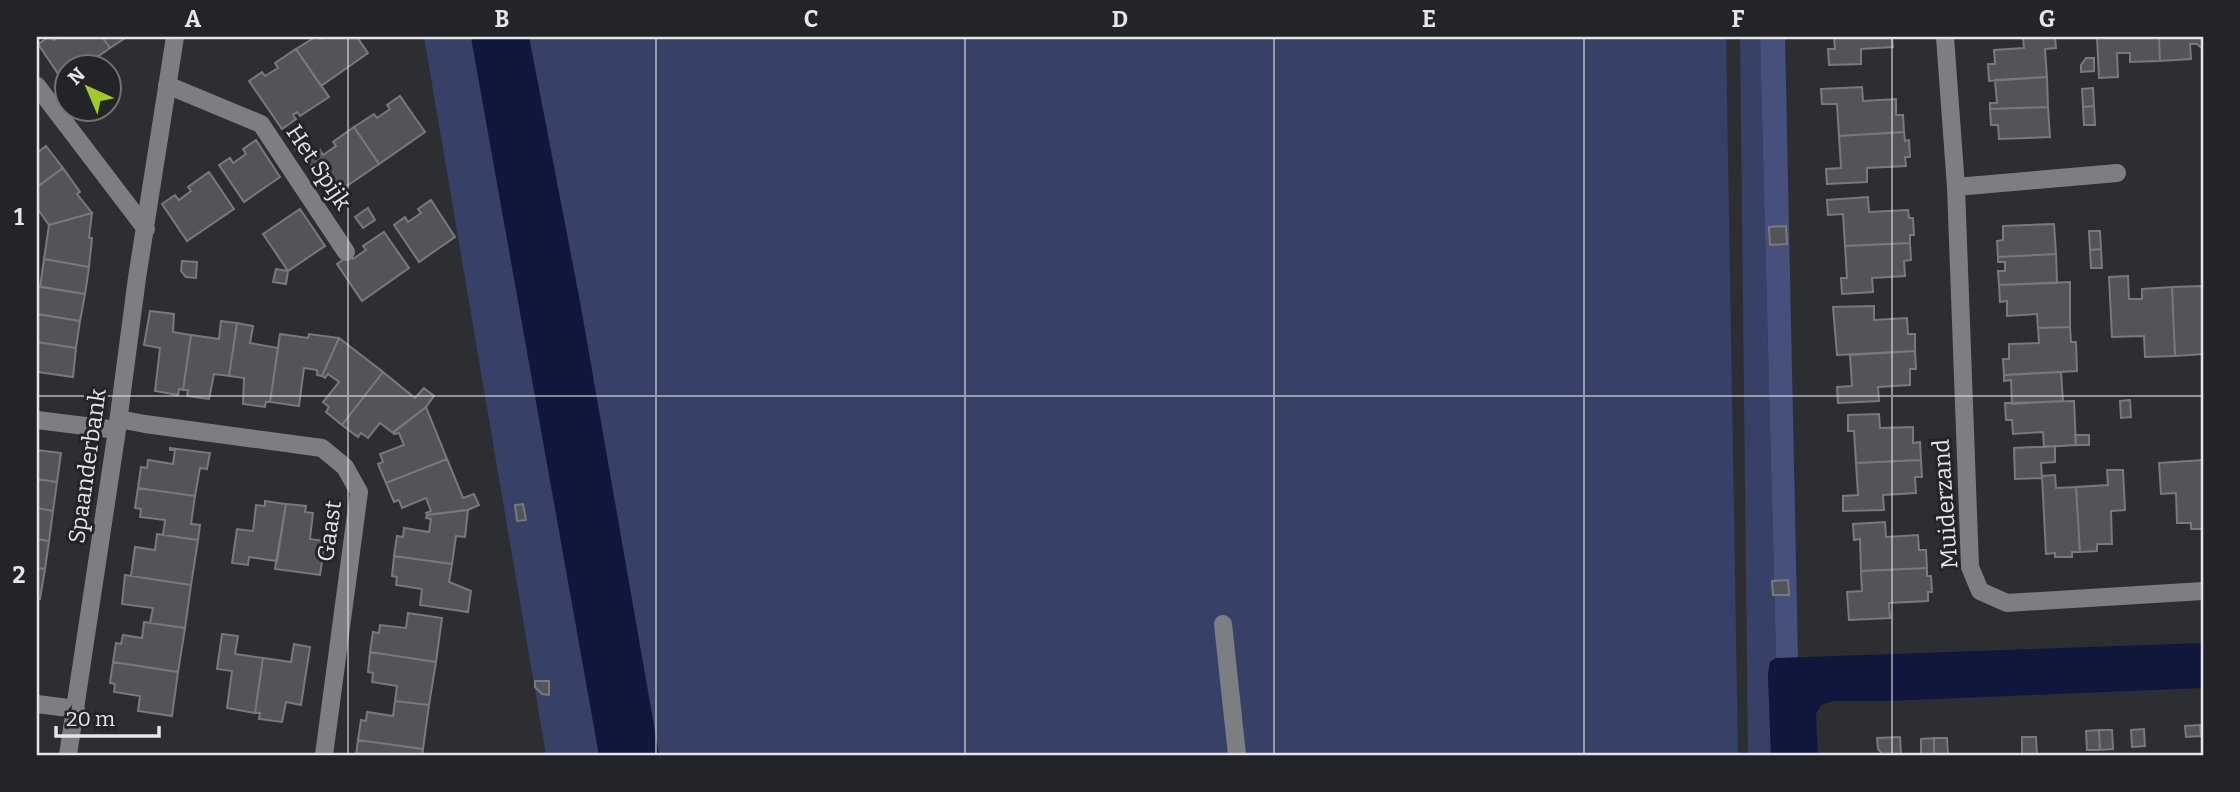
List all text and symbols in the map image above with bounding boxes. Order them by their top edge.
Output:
text: A [185,5,202,33]
text: B [495,5,509,33]
text: C [804,5,818,33]
text: D [1112,5,1128,33]
text: E [1422,5,1436,33]
text: F [1732,5,1745,33]
text: G [2039,5,2056,33]
north arrow [52,52,122,122]
text: N [63,63,90,89]
street label: Het Spijk [280,119,358,215]
text: 1 [14,203,24,231]
street label: Spaanderbank [62,387,112,545]
street label: Muiderzand [1926,438,1963,570]
street label: Gaast [311,499,347,563]
text: 2 [13,561,26,589]
scale bar [56,694,159,738]
text: 20 m [66,706,115,732]

